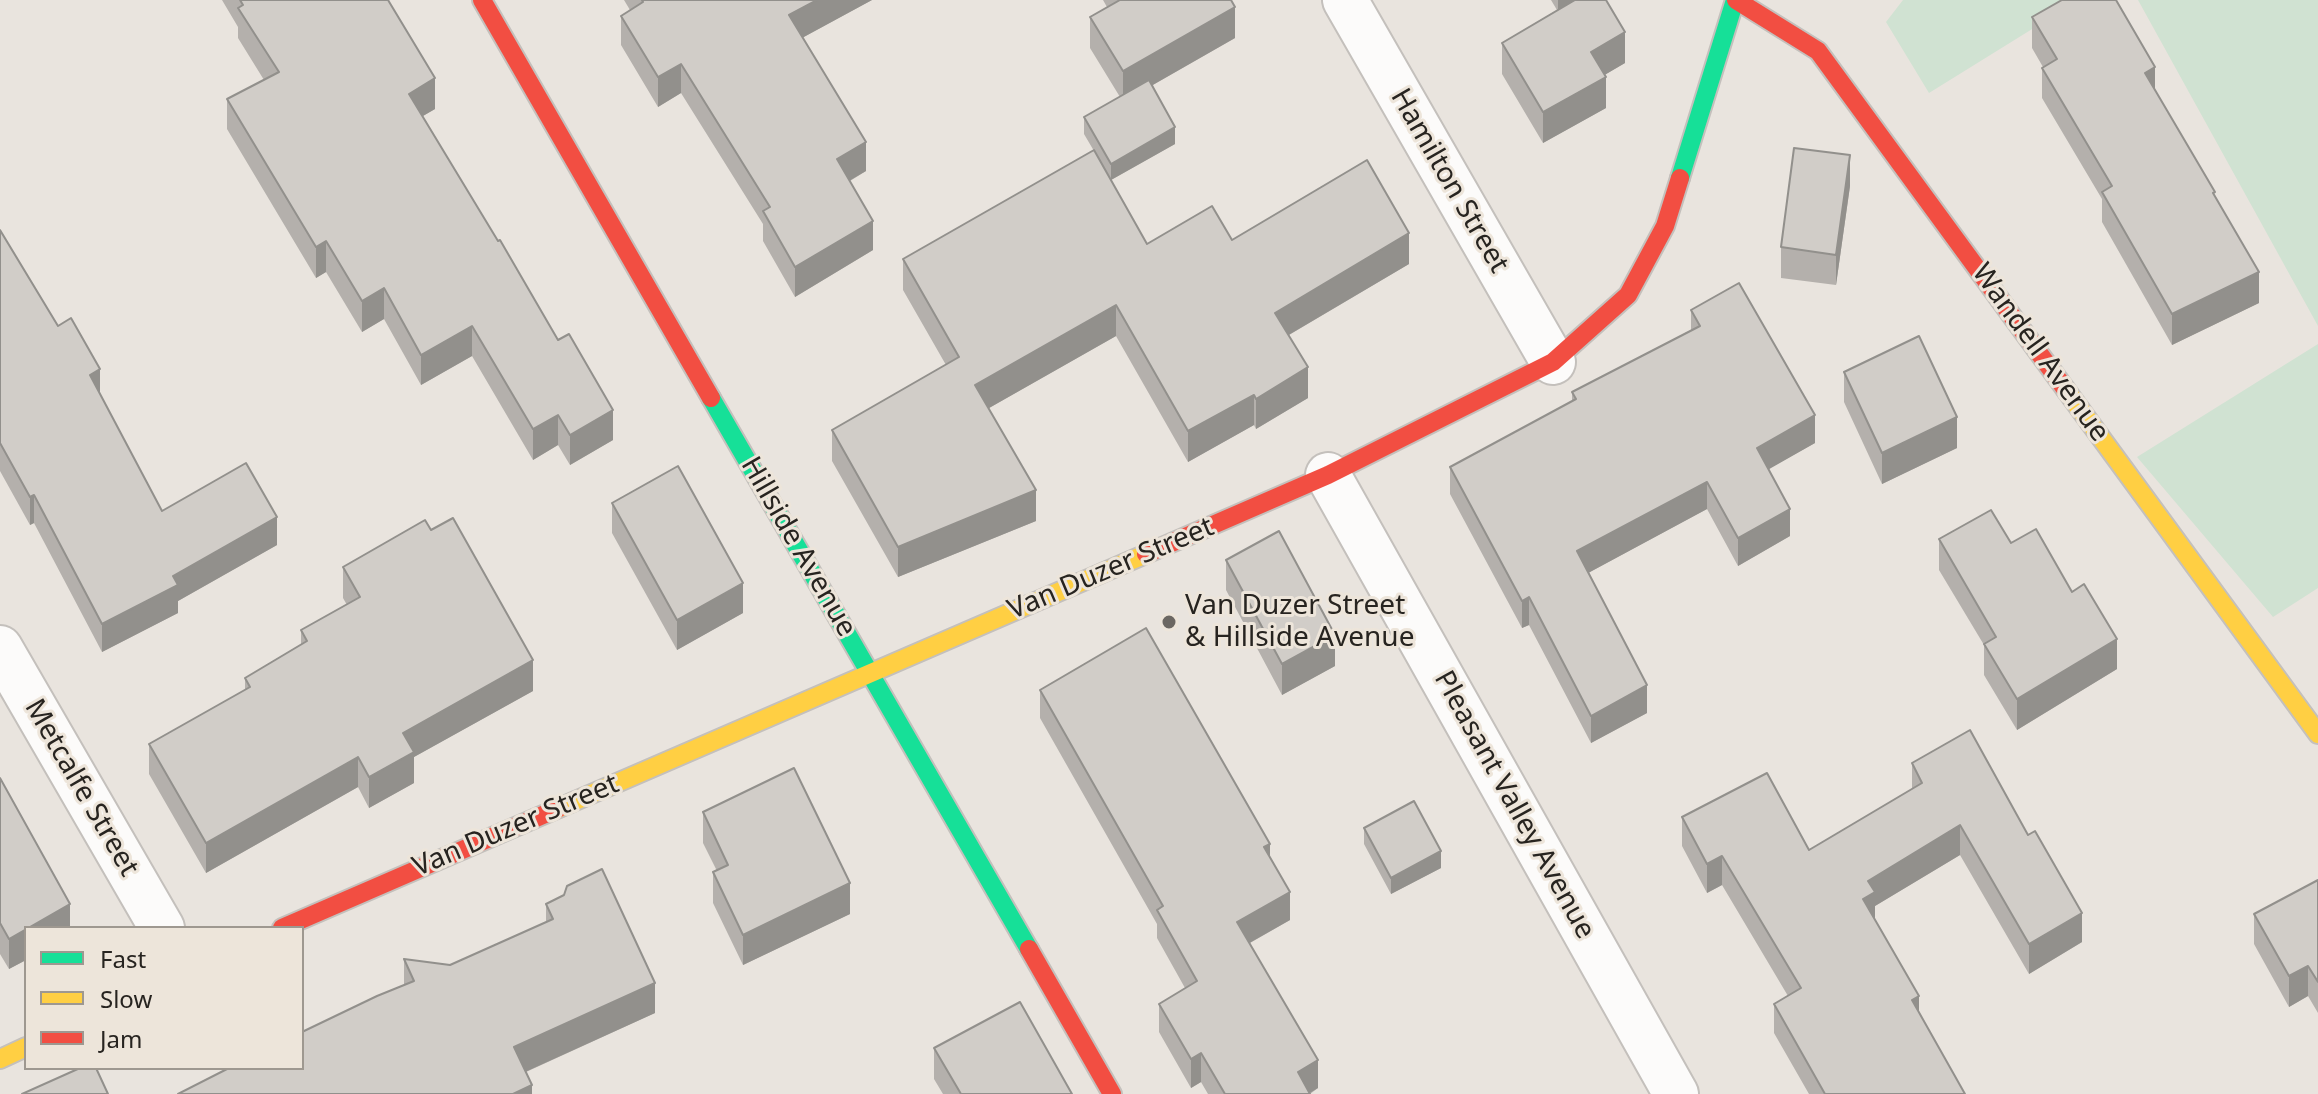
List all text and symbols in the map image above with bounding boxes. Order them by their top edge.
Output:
street label: Hamilton Street [1383,83,1515,279]
street label: Wandell Avenue [1964,258,2116,448]
street label: Hillside Avenue [733,451,863,643]
street label: Van Duzer Street [1003,511,1219,627]
place label: Van Duzer Street & Hillside Avenue [1185,589,1414,655]
marker: Van Duzer Street & Hillside Avenue [1160,613,1178,631]
street label: Pleasant Valley Avenue [1426,665,1602,945]
street label: Metcalfe Street [17,694,145,882]
street label: Van Duzer Street [408,768,624,884]
legend [24,926,304,1070]
text: Fast [100,942,146,975]
text: Slow [100,982,152,1015]
text: Jam [100,1022,142,1055]

